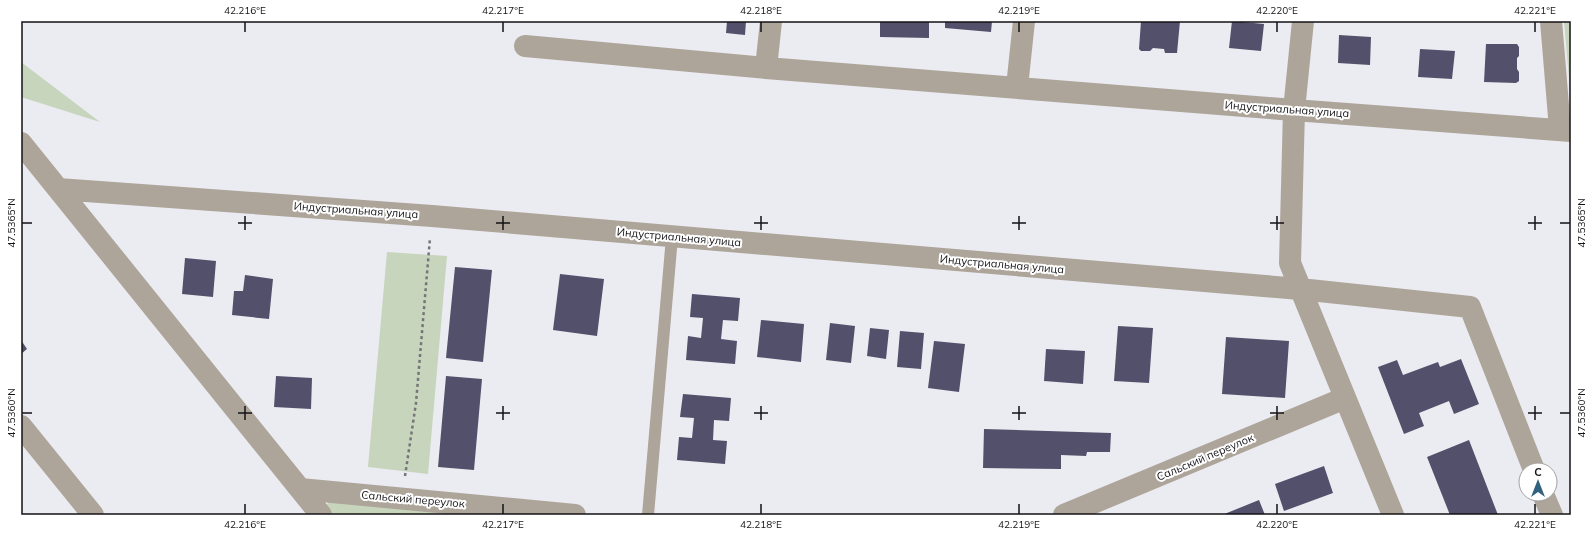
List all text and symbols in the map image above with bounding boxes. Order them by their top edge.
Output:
text: 42.216°E [224,4,266,17]
text: 42.217°E [482,4,524,17]
text: 42.218°E [740,4,782,17]
text: 42.219°E [998,4,1040,17]
text: 42.220°E [1256,4,1298,17]
text: 42.221°E [1514,4,1556,17]
street label: Индустриальная улица [1224,98,1350,120]
text: 47.5365°N [5,198,18,248]
text: 47.5365°N [1575,198,1588,248]
street label: Индустриальная улица [293,199,419,221]
street label: Индустриальная улица [616,225,742,249]
street label: Индустриальная улица [939,252,1065,276]
text: 47.5360°N [5,388,18,438]
text: 47.5360°N [1575,388,1588,438]
street label: Сальский переулок [1154,430,1256,484]
north arrow [1518,462,1558,502]
text: С [1534,465,1542,479]
street label: Сальский переулок [361,488,465,511]
text: 42.216°E [224,518,266,531]
text: 42.217°E [482,518,524,531]
text: 42.218°E [740,518,782,531]
text: 42.219°E [998,518,1040,531]
text: 42.220°E [1256,518,1298,531]
text: 42.221°E [1514,518,1556,531]

